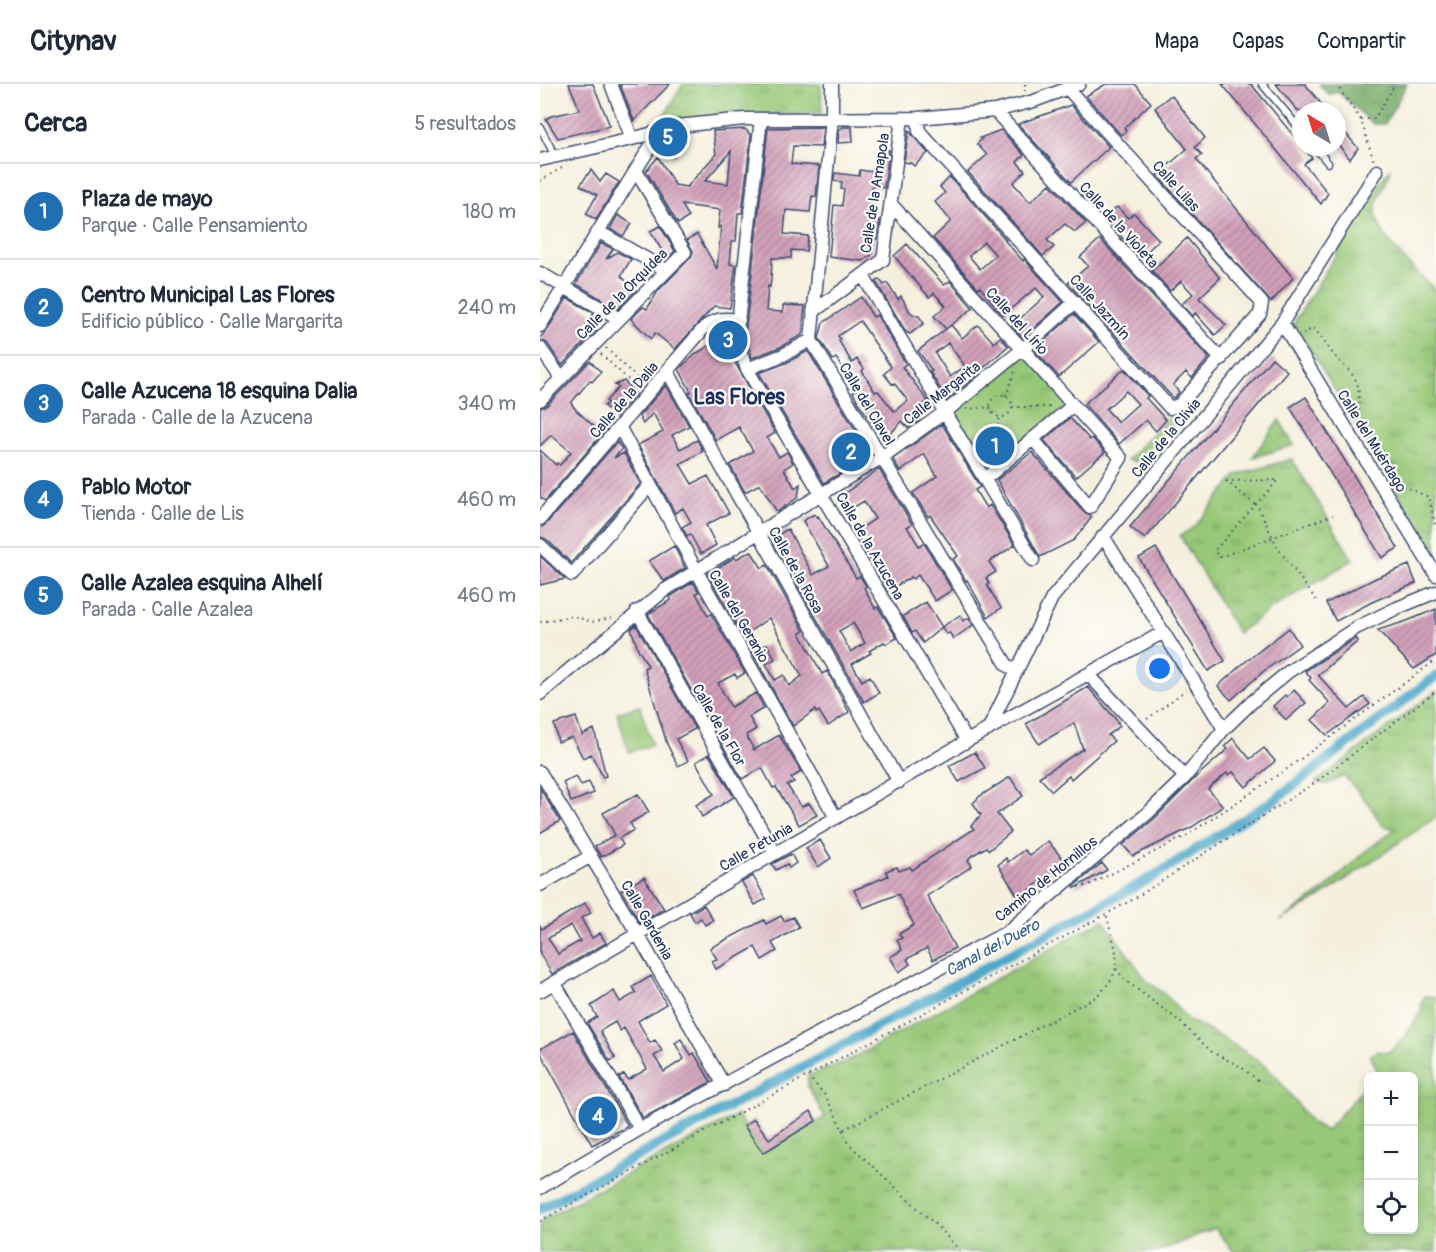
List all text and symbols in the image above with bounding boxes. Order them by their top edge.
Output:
text: Citynav [30,24,117,59]
text: Mapa [1155,28,1199,55]
text: Capas [1232,28,1284,55]
text: Compartir [1317,28,1406,55]
north arrow [1292,102,1346,156]
text: Cerca [24,107,87,139]
text: 5 resultados [414,111,516,136]
pin: 5 [648,115,688,160]
street label: Calle de la Amapola [857,132,894,255]
street label: Calle Lilas [1148,157,1204,216]
street label: Calle de la Violeta [1075,178,1162,272]
text: Plaza de mayo [81,185,213,213]
text: 1 [40,199,47,224]
text: 180 m [462,199,516,224]
text: Parque · Calle Pensamiento [81,213,308,238]
street label: Calle de la Orquídea [573,245,672,344]
street label: Calle Jazmín [1065,271,1134,344]
text: Centro Municipal Las Flores [81,281,335,309]
street label: Calle del Lírio [981,284,1052,359]
text: 2 [38,295,49,320]
text: 240 m [457,295,516,320]
text: Edificio público · Calle Margarita [81,309,343,334]
pin: 3 [708,318,747,362]
street label: Calle Margarita [900,357,985,429]
street label: Calle de la Dalia [586,358,663,443]
street label: Calle del Clavel [834,359,899,449]
text: Calle Azucena 18 esquina Dalia [81,377,358,405]
district label: Las Flores [693,384,785,411]
street label: Calle del Muérdago [1333,387,1411,496]
text: 3 [38,391,49,416]
text: 340 m [457,391,516,416]
street label: Calle de la Clivia [1128,395,1205,482]
text: Parada · Calle de la Azucena [81,405,313,430]
pin: 1 [976,424,1014,469]
pin: 2 [832,430,870,475]
text: Pablo Motor [81,473,191,501]
text: 4 [38,487,49,512]
text: 460 m [457,487,516,512]
street label: Calle de la Azucena [831,489,908,603]
text: Tienda · Calle de Lis [81,501,244,526]
street label: Calle de la Rosa [764,523,827,617]
street label: Calle del Geranio [704,566,773,666]
text: Calle Azalea esquina Alhelí [81,569,323,597]
text: 5 [38,583,49,608]
text: 460 m [457,583,516,608]
text: Parada · Calle Azalea [81,597,253,622]
your location [1145,654,1174,683]
street label: Calle de la Flor [687,681,750,770]
street label: Calle Petunia [716,819,796,876]
street label: Camino de Hornillos [991,832,1102,927]
street label: Calle Gardenia [616,877,677,963]
water label: Canal del Duero [942,914,1044,981]
map controls [1364,1072,1418,1234]
button: + [1364,1072,1418,1126]
pin: 4 [578,1094,618,1138]
button: − [1364,1126,1418,1180]
button: locate [1364,1180,1418,1234]

